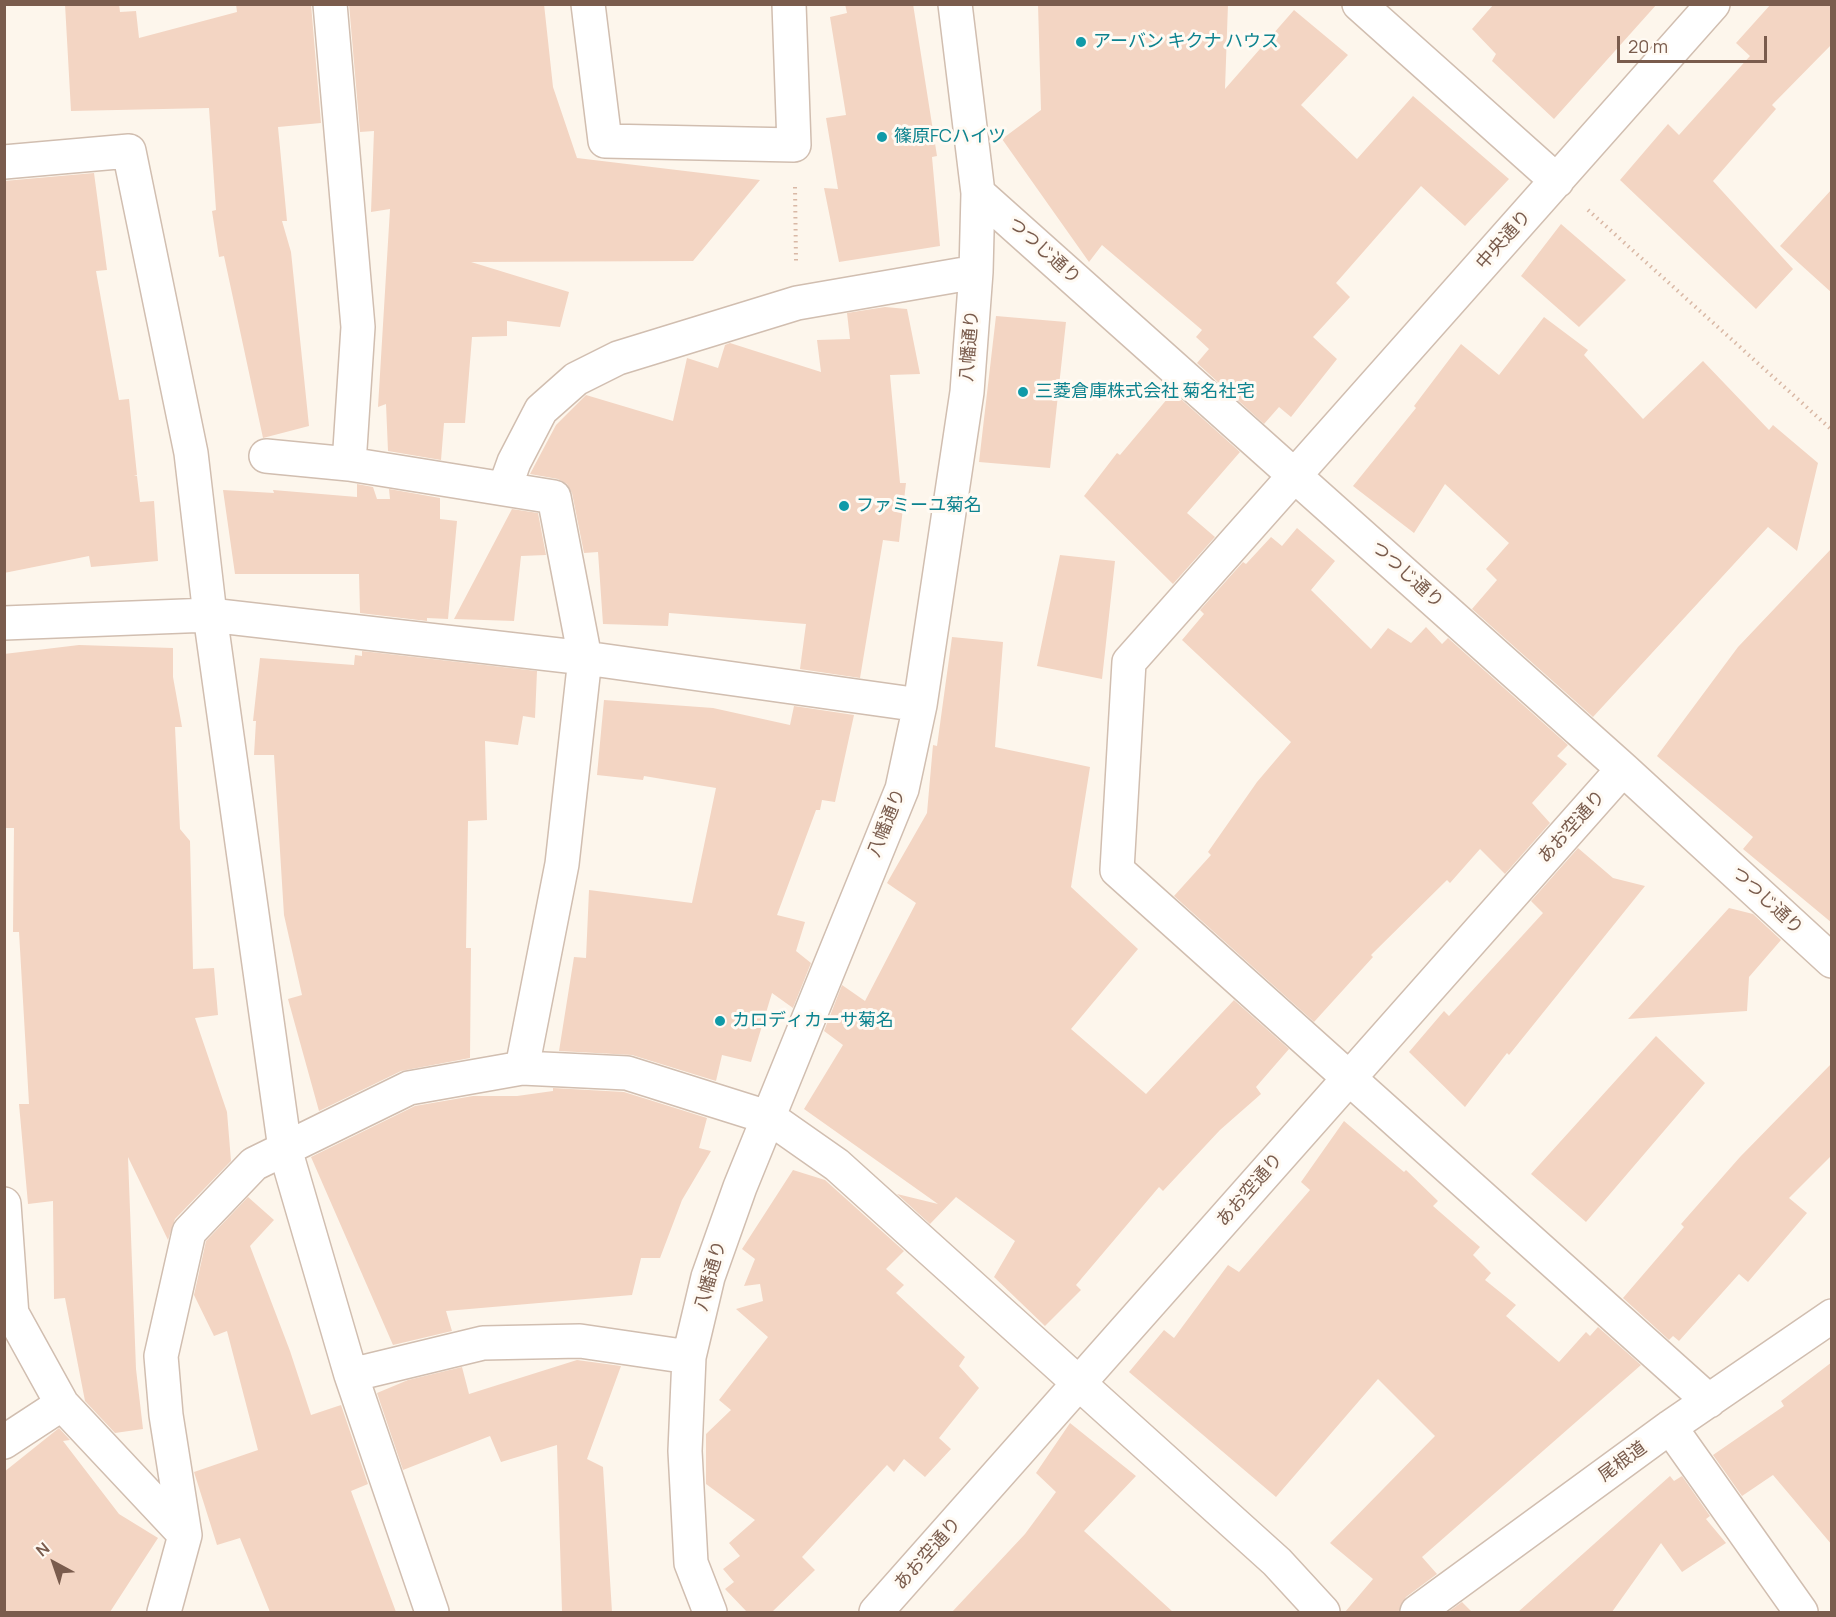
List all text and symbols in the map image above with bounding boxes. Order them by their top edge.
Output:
scale bar [1620,24,1770,62]
place label: アーバン キクナ ハウス [1093,31,1279,53]
text: 20 m [1628,34,1668,58]
marker: アーバン キクナ ハウス [1074,35,1088,49]
place label: 篠原FCハイツ [894,126,1006,148]
marker: 篠原FCハイツ [875,130,889,144]
street label: 中央通り [1472,206,1536,274]
street label: つつじ通り [1003,213,1085,289]
street label: 八幡通り [956,309,984,383]
place label: 三菱倉庫株式会社 菊名社宅 [1035,381,1255,403]
marker: 三菱倉庫株式会社 菊名社宅 [1016,385,1030,399]
place label: ファミーユ菊名 [856,495,982,517]
marker: ファミーユ菊名 [837,499,851,513]
street label: つつじ通り [1366,537,1448,613]
street label: 八幡通り [864,786,910,860]
street label: あお空通り [1534,786,1610,868]
street label: つつじ通り [1727,862,1807,940]
place label: カロディカーサ菊名 [732,1010,894,1032]
marker: カロディカーサ菊名 [713,1014,727,1028]
street label: あお空通り [1212,1149,1288,1231]
street label: 八幡通り [691,1238,731,1314]
street label: 尾根道 [1595,1437,1651,1487]
street label: あお空通り [890,1513,966,1595]
north arrow [24,1533,84,1593]
text: N [31,1537,54,1561]

